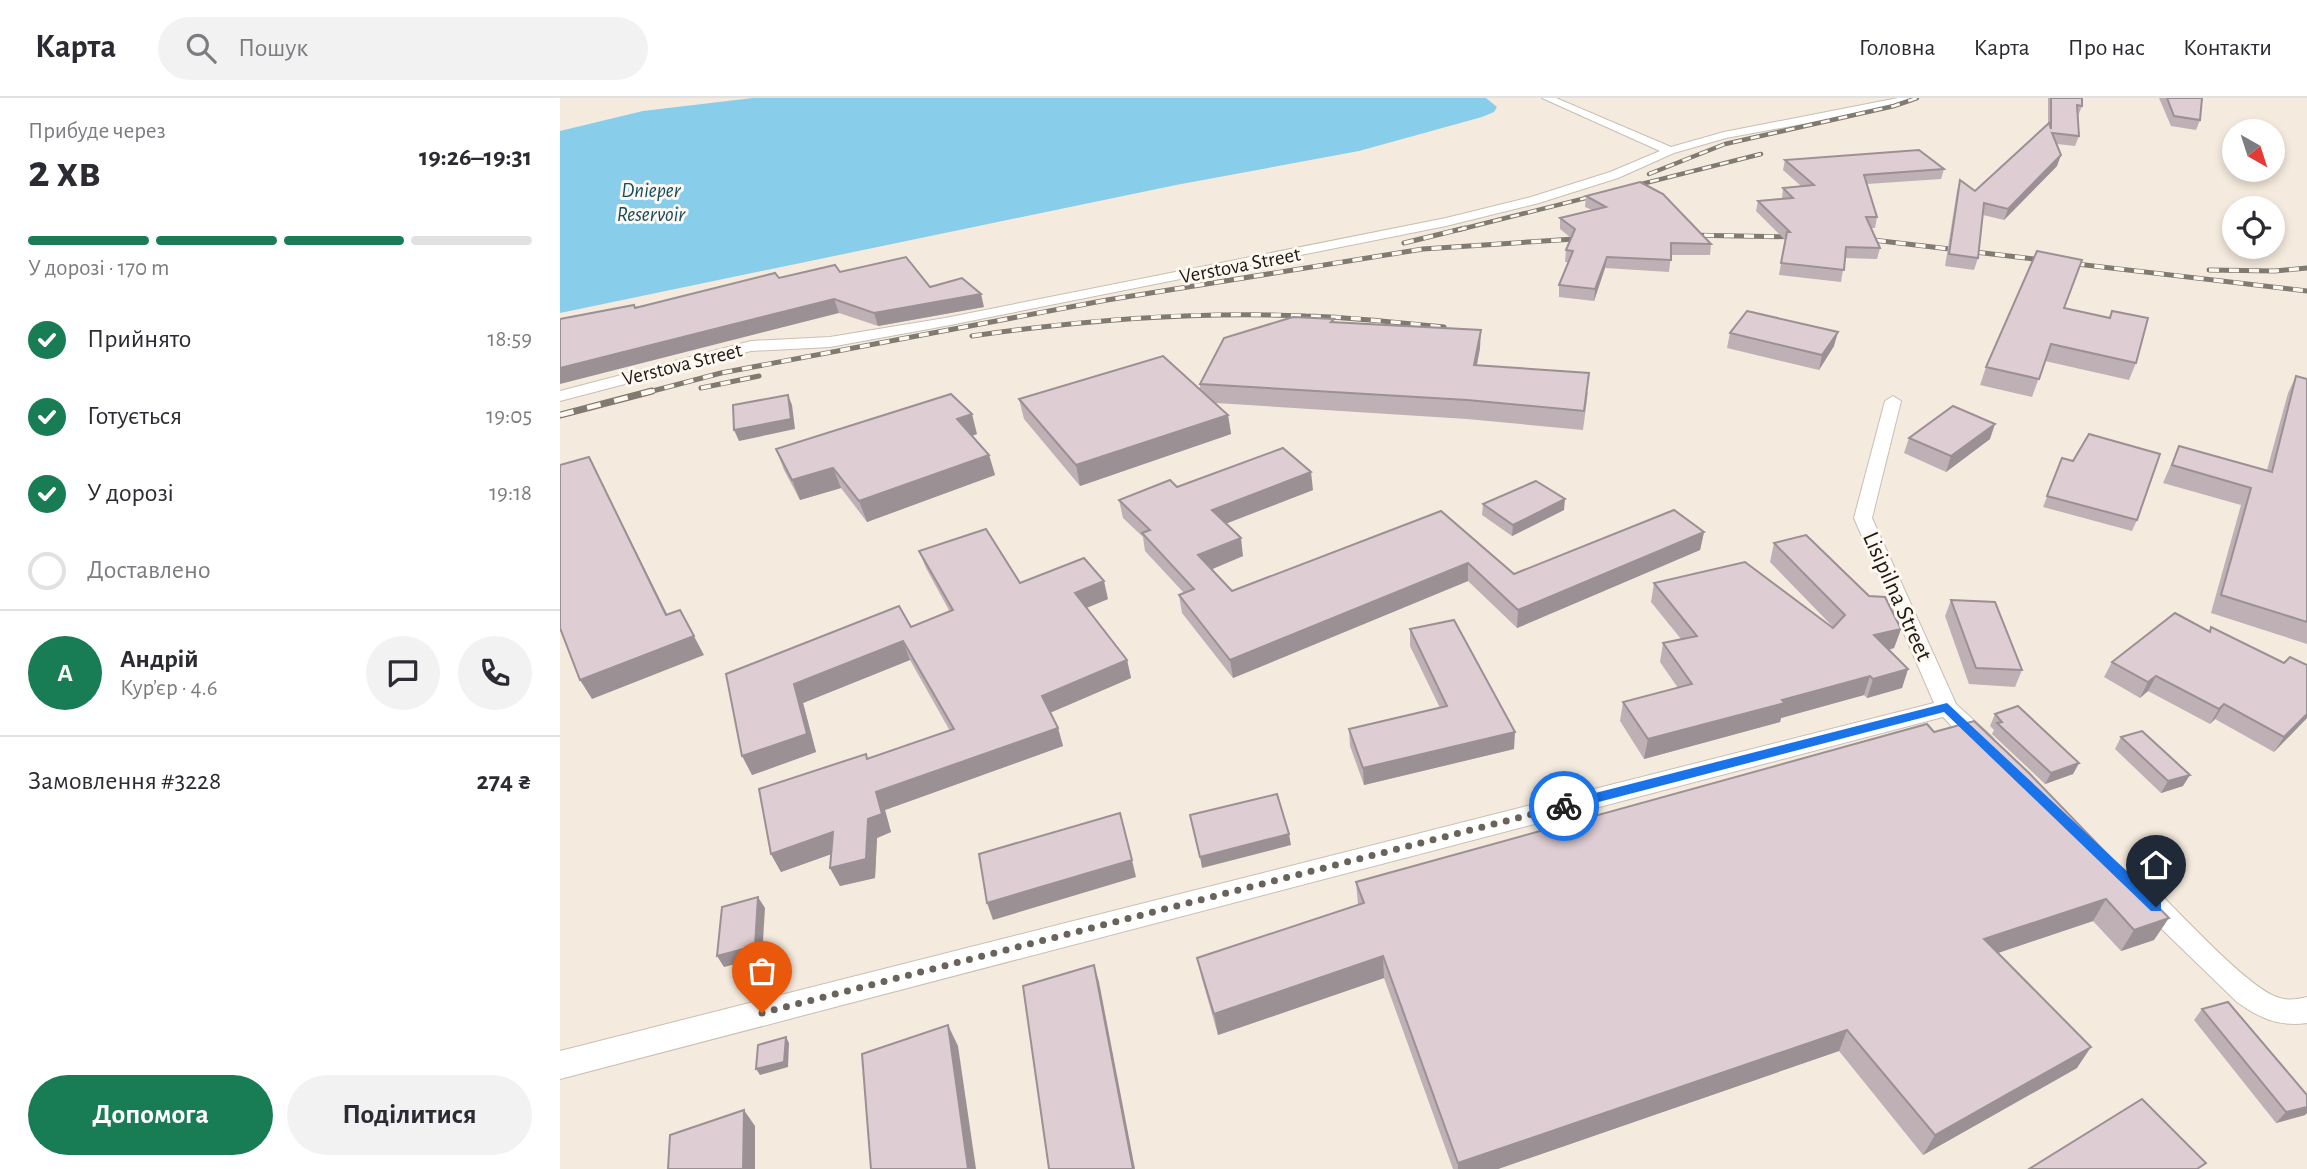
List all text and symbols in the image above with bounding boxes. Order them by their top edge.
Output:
search box [158,17,648,80]
icon: search [182,29,220,67]
text: Карта [35,31,116,64]
text: Пошук [238,35,308,61]
text: Головна [1859,36,1935,60]
text: Карта [1973,36,2030,60]
text: Про нас [2068,36,2145,60]
text: Контакти [2183,36,2272,60]
north arrow [2222,119,2286,182]
map controls [2222,119,2285,259]
text: Прибуде через [28,120,166,143]
text: 19:26–19:31 [419,144,532,170]
text: 2 хв [28,149,101,195]
water label: Dnieper Reservoir [617,180,686,225]
button: locate [2222,196,2285,259]
street label: Verstova Street [1178,243,1303,288]
text: У дорозі · 170 m [28,257,169,280]
icon: check [28,321,66,359]
text: Прийнято [87,326,191,352]
text: 18:59 [487,328,532,351]
street label: Verstova Street [620,339,744,390]
icon: check [28,398,66,436]
text: Готується [87,403,182,429]
text: 19:05 [486,405,532,428]
icon: check [28,475,66,513]
text: У дорозі [87,480,174,506]
text: 19:18 [489,482,532,505]
street label: Lisipilna Street [1858,528,1936,665]
text: Доставлено [87,557,211,583]
button: chat [366,636,440,710]
button: phone [458,636,532,710]
text: Андрій [120,646,199,672]
text: А [57,660,73,686]
text: Кур’єр · 4.6 [120,677,218,700]
text: Замовлення #3228 [28,768,221,794]
text: 274 ₴ [477,768,532,794]
courier [1529,771,1599,841]
icon: bike [1545,787,1583,825]
pin [2126,835,2186,907]
icon: home [2137,846,2175,884]
pin [732,941,792,1013]
icon: bag [743,952,781,990]
button: Допомога [28,1075,273,1155]
button: Поділитися [287,1075,532,1155]

